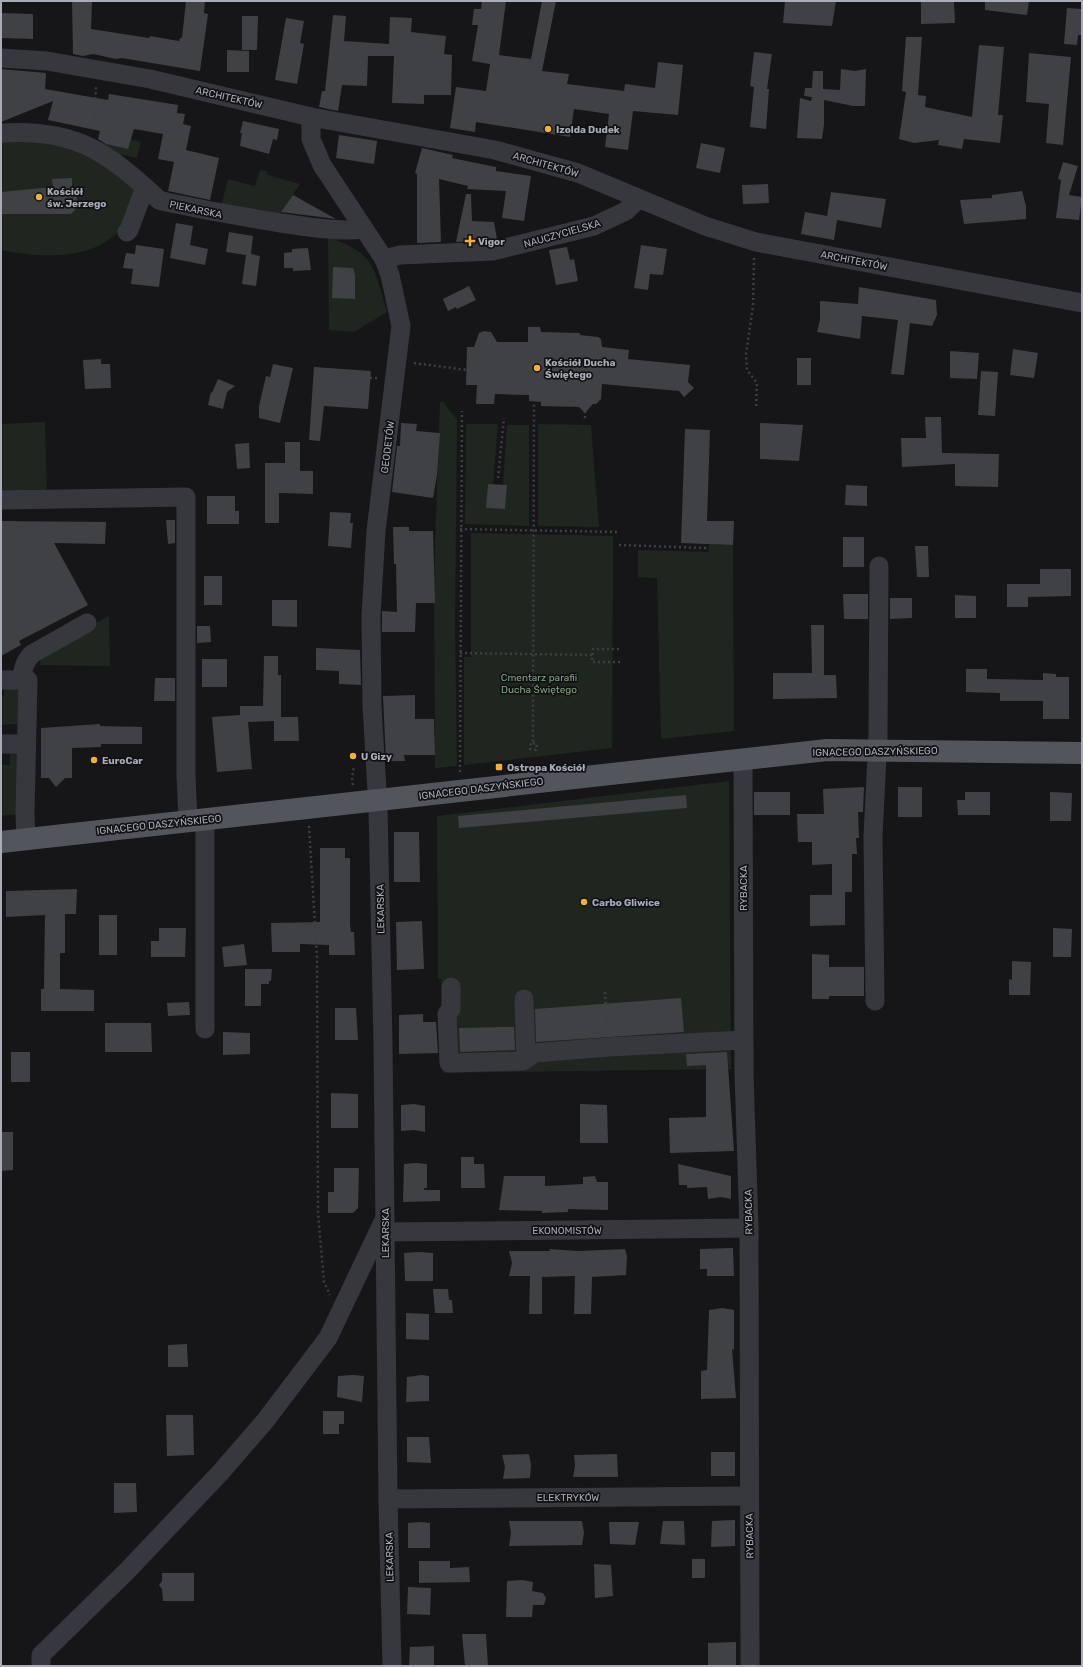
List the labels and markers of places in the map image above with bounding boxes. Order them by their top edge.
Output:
marker: Izolda Dudek [543,124,553,134]
place label: Izolda Dudek [556,124,620,136]
place label: Kościół św. Jerzego [47,186,106,210]
marker: Kościół św. Jerzego [34,192,44,202]
marker: Vigor [465,236,475,246]
place label: Vigor [478,236,505,248]
place label: Kościół Ducha Świętego [545,357,615,381]
marker: Kościół Ducha Świętego [532,363,542,373]
marker: U Gizy [348,751,358,761]
place label: U Gizy [361,751,392,763]
marker: EuroCar [89,755,99,765]
place label: EuroCar [102,755,143,767]
marker: Ostropa Kościół [494,762,504,772]
place label: Ostropa Kościół [507,762,586,774]
marker: Carbo Gliwice [579,897,589,907]
place label: Carbo Gliwice [592,897,660,909]

